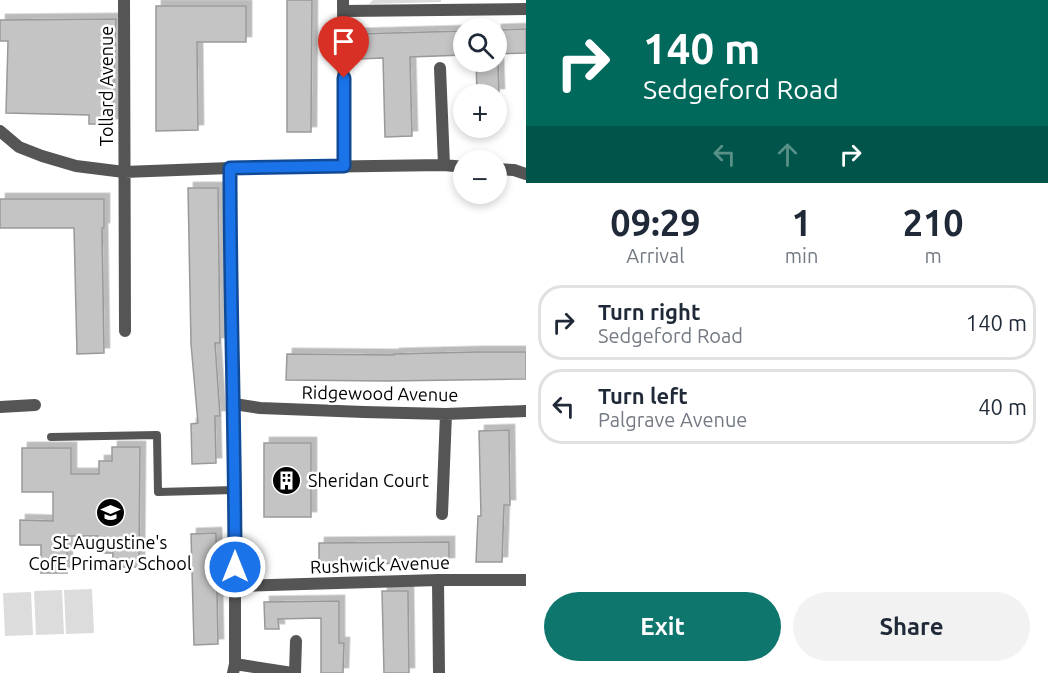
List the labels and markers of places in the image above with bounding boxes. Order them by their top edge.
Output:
pin [318,16,369,78]
building icon: Sheridan Court [271,464,303,496]
place label: Sheridan Court [308,470,429,490]
school or university icon: St Augustine's CofE Primary School [94,497,126,529]
place label: St Augustine's CofE Primary School [28,532,192,573]

